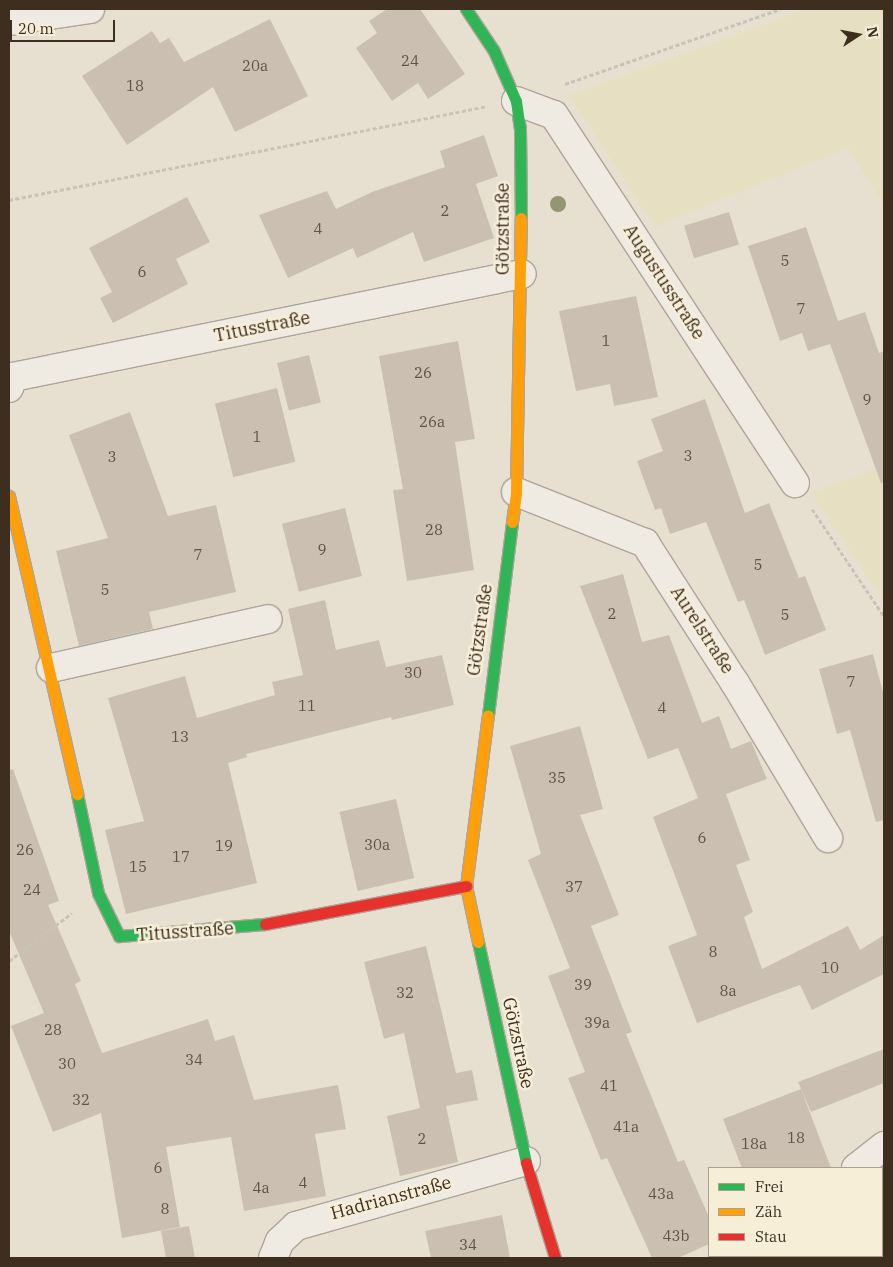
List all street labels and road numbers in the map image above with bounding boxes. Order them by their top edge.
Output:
street label: Götzstraße [492,183,514,275]
street label: Augustusstraße [619,220,709,344]
street label: Titusstraße [212,307,312,347]
street label: Aurelstraße [666,582,738,678]
street label: Götzstraße [463,583,497,677]
street label: Titusstraße [136,918,234,946]
street label: Götzstraße [498,996,538,1090]
street label: Hadrianstraße [328,1172,454,1224]

